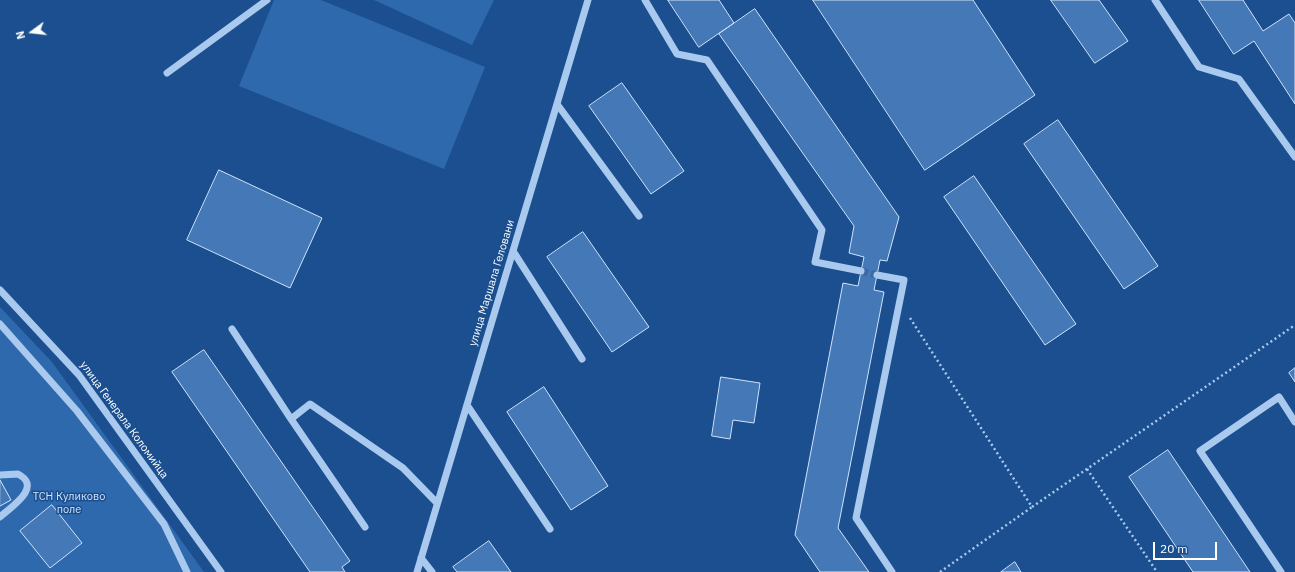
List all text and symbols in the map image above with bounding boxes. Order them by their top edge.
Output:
north arrow [12,12,52,52]
text: N [13,29,28,41]
street label: улица Маршала Геловани [466,218,518,348]
street label: улица Генерала Коломийца [77,359,171,481]
park label: ТСН Куликово поле [33,490,105,516]
scale bar [1155,534,1219,560]
text: 20 m [1160,541,1188,556]

